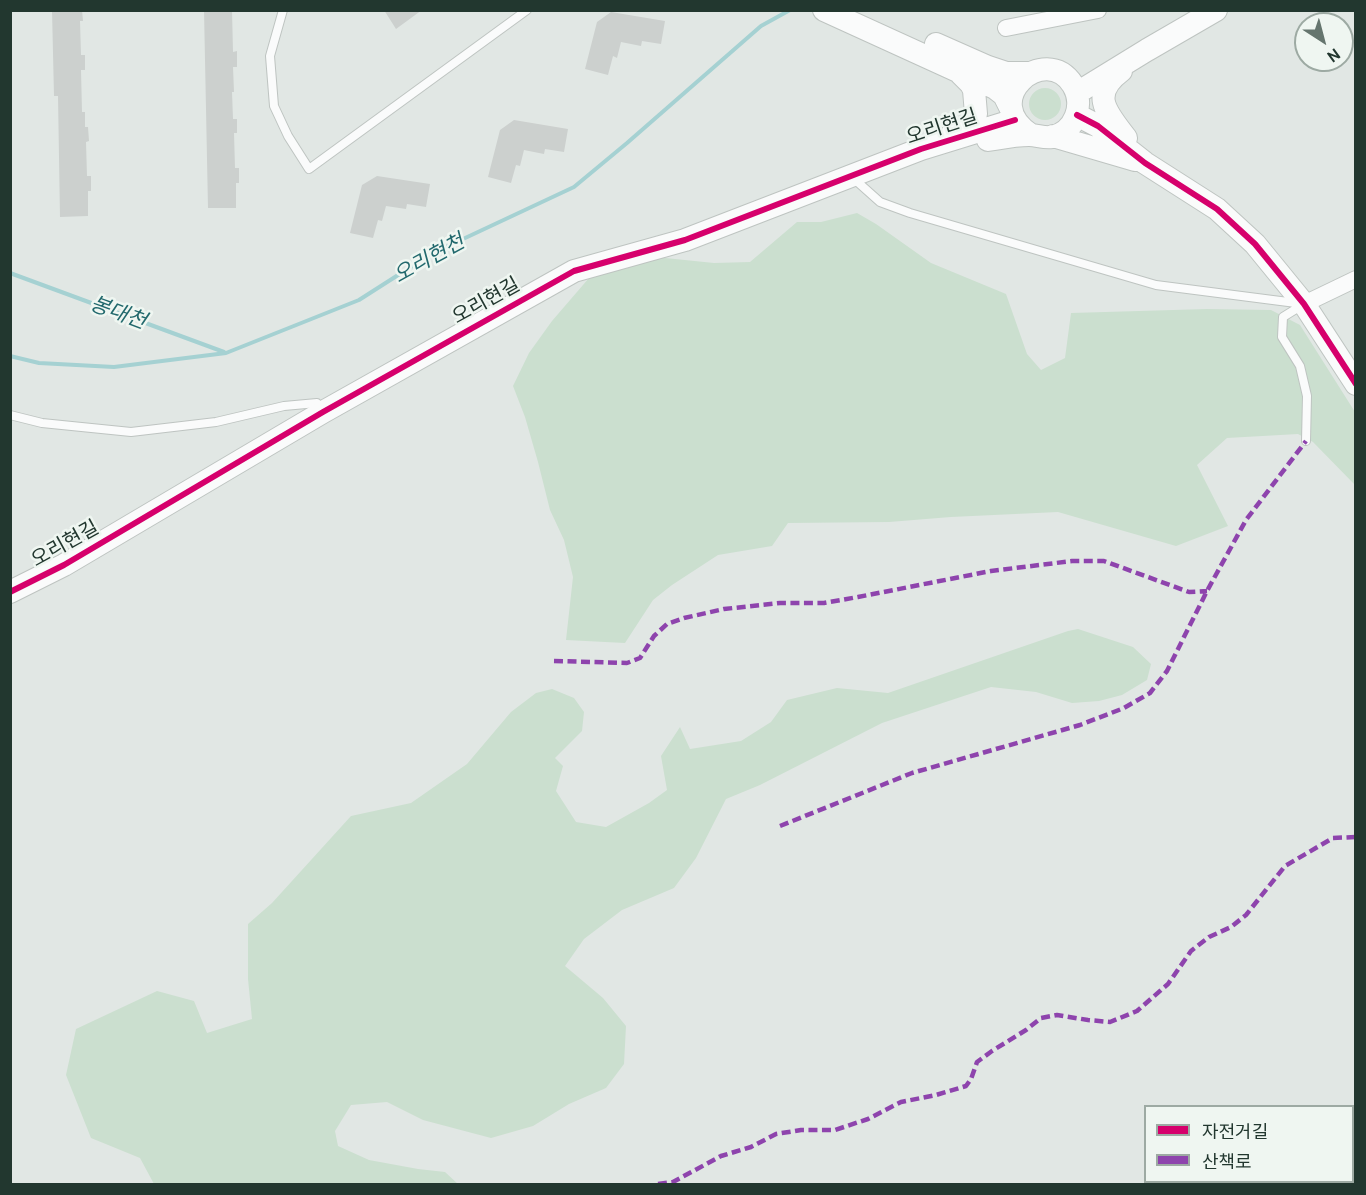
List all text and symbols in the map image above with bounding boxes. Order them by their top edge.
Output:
north arrow [1294,12,1354,72]
text: N [1324,44,1344,66]
street label: 오리현길 [903,104,981,150]
water label: 오리현천 [389,229,469,289]
street label: 오리현길 [448,273,524,329]
water label: 봉대천 [86,291,150,335]
street label: 오리현길 [27,516,103,572]
legend [1144,1105,1354,1183]
text: 자전거길 [1202,1121,1268,1143]
text: 산책로 [1202,1151,1252,1173]

